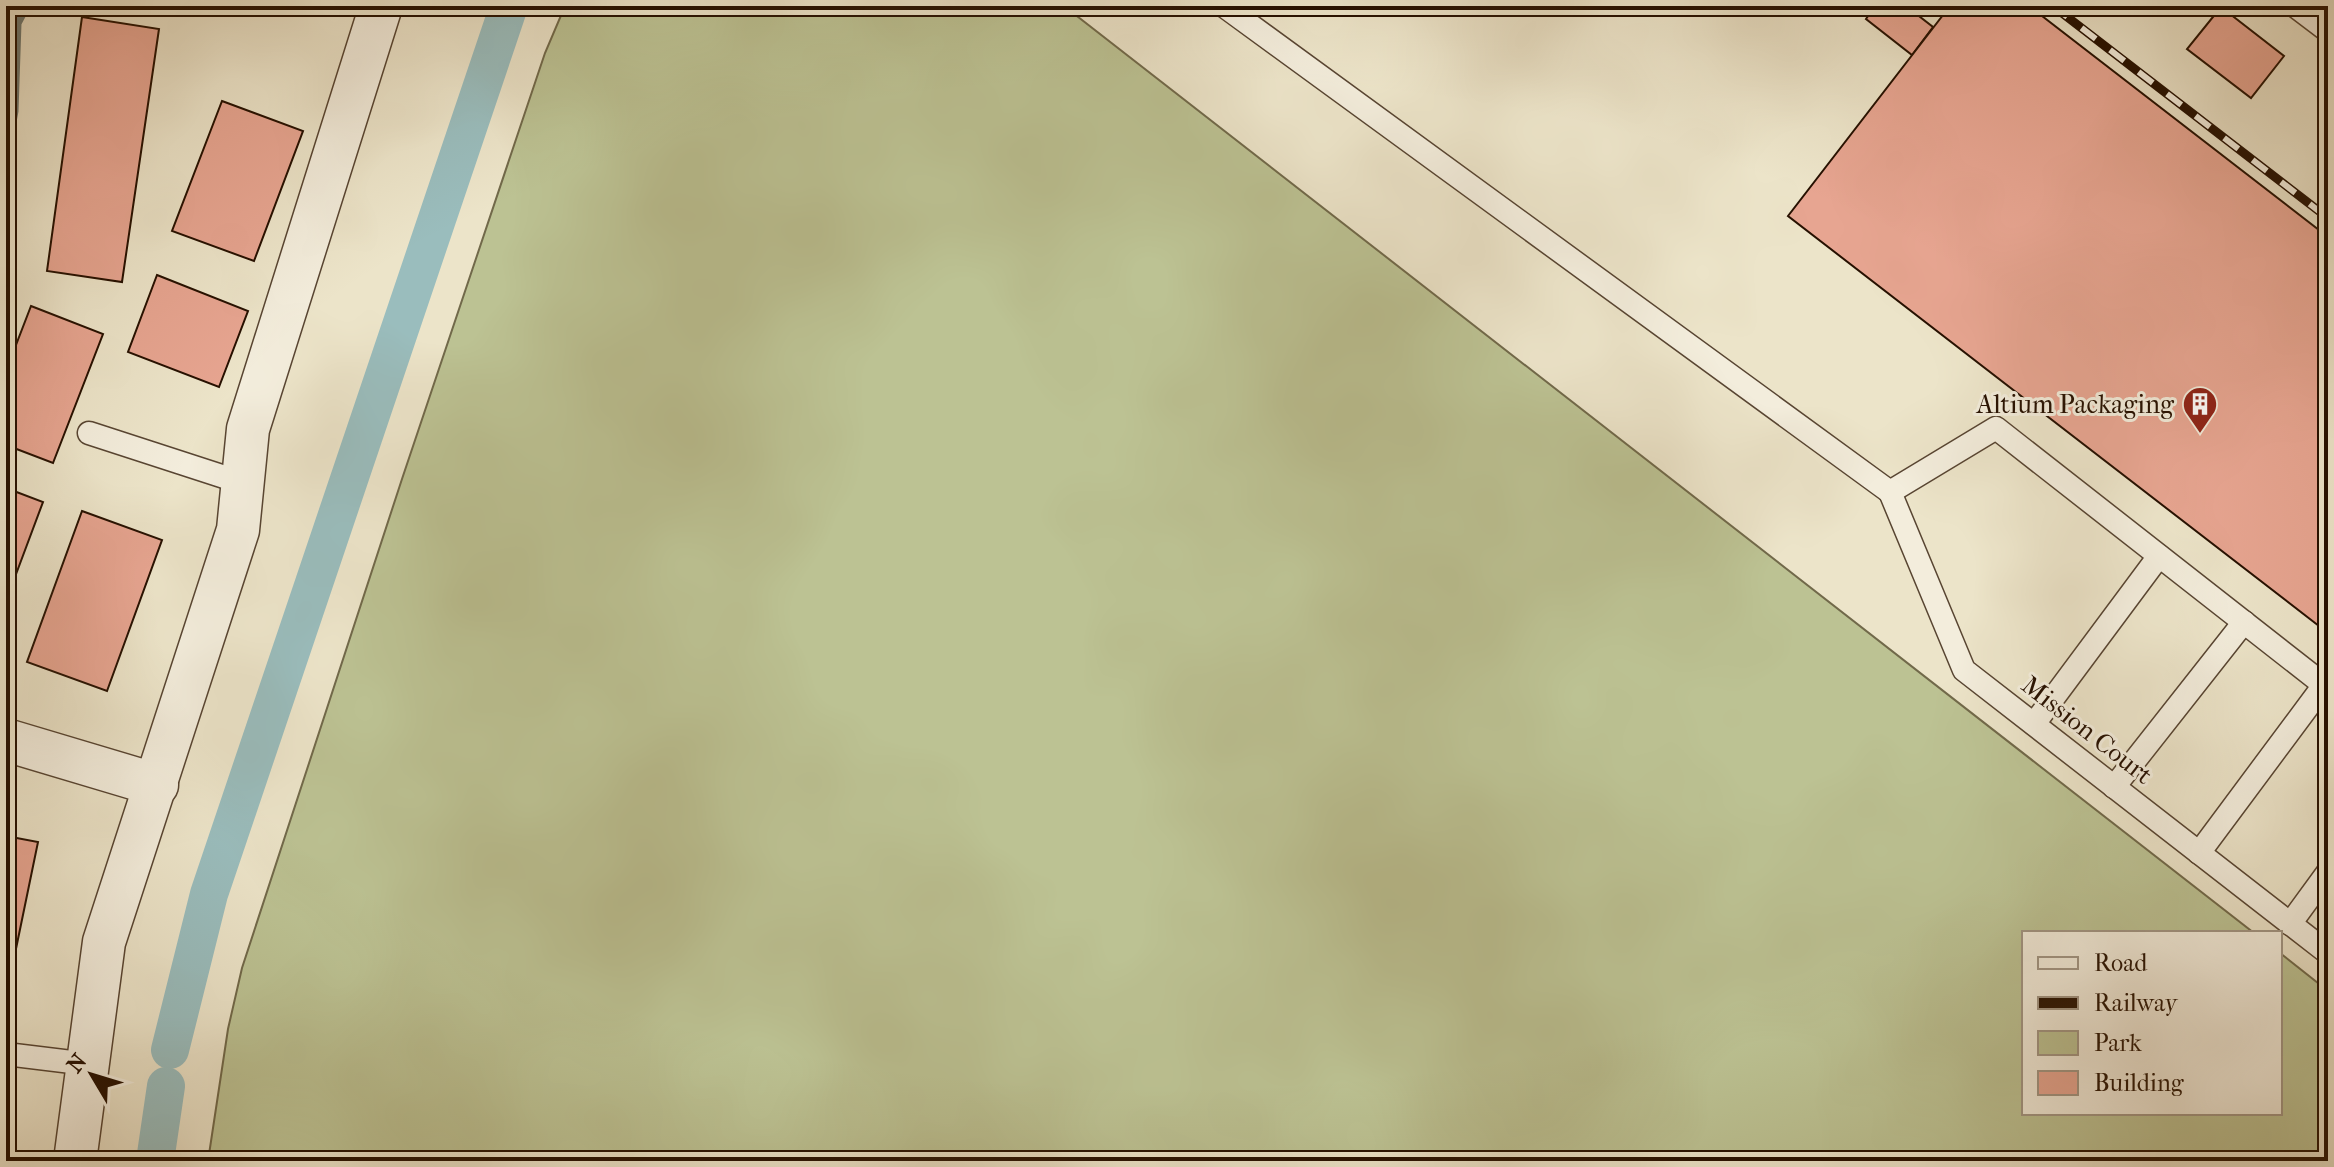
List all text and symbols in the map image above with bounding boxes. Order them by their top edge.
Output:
building icon: Altium Packaging [2181,385,2219,435]
place label: Altium Packaging [1976,389,2175,420]
street label: Mission Court [2015,669,2159,791]
legend [2022,931,2282,1115]
text: Road [2094,949,2148,977]
text: Railway [2094,989,2179,1017]
text: Park [2094,1029,2142,1057]
north arrow [52,1035,132,1115]
text: N [62,1048,93,1078]
text: Building [2094,1069,2185,1097]

